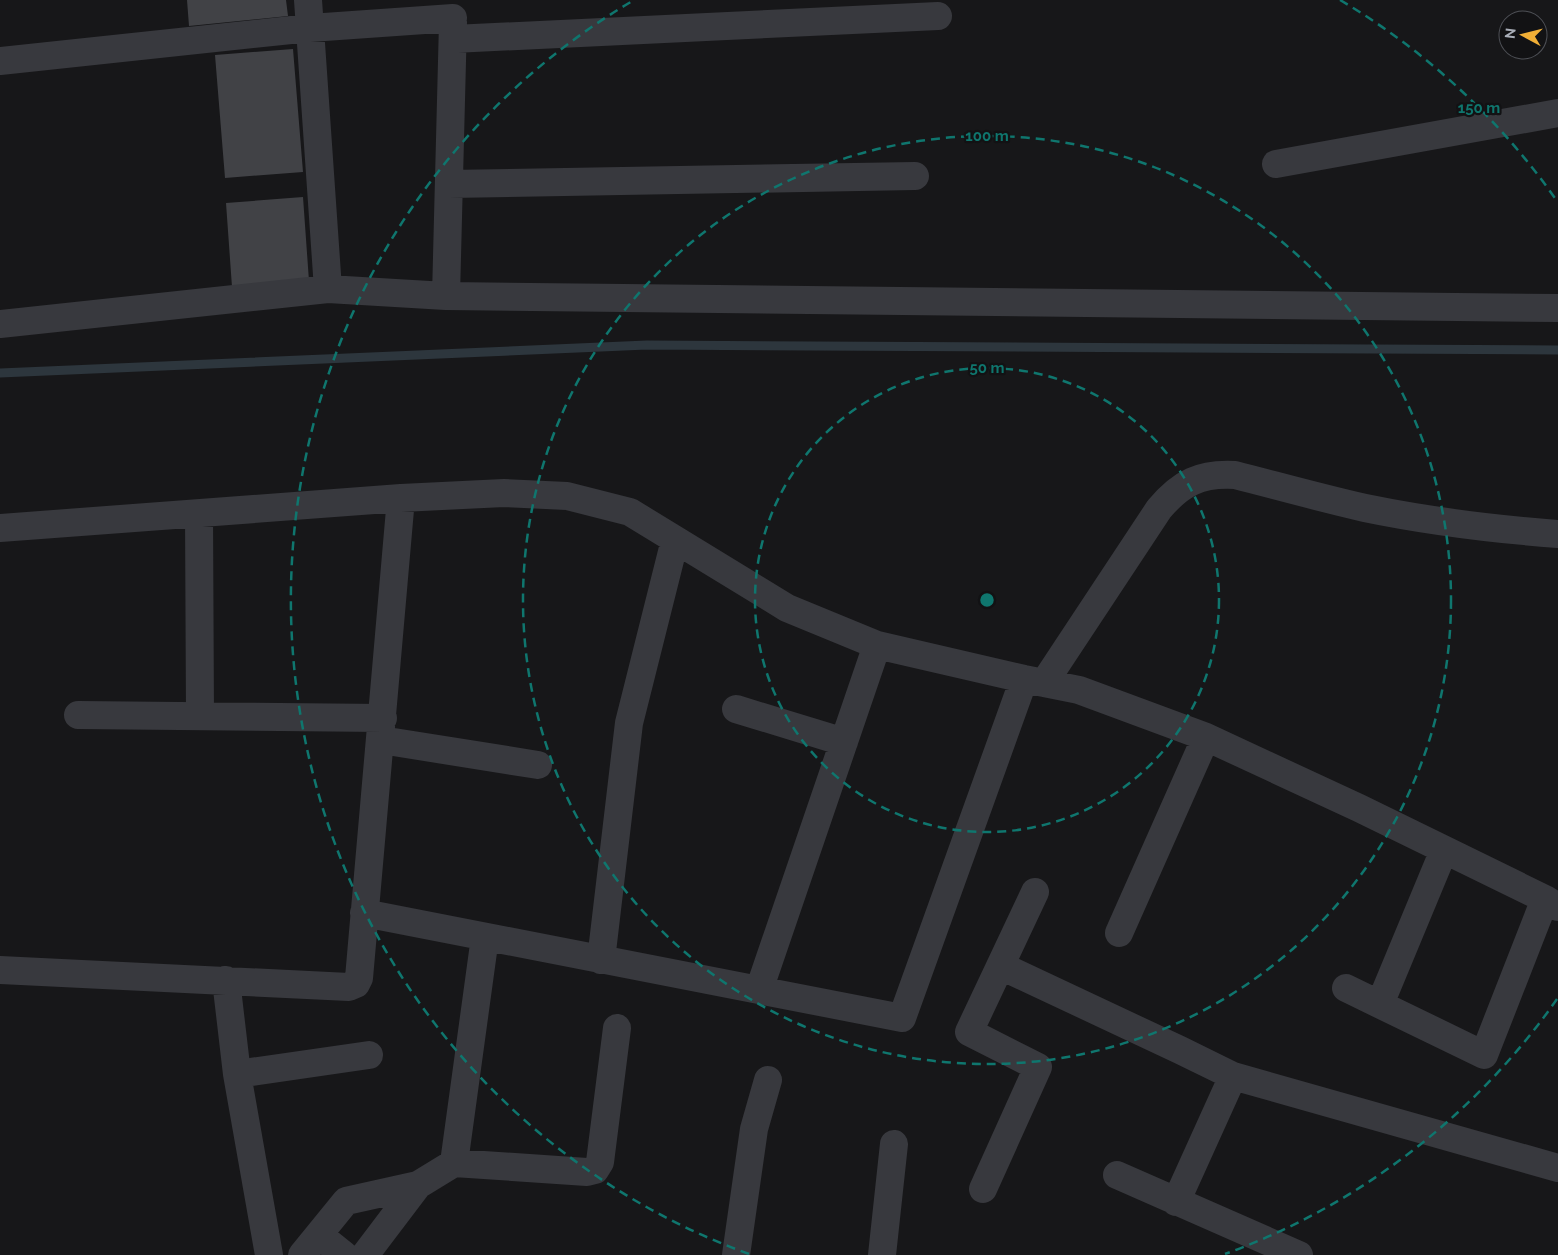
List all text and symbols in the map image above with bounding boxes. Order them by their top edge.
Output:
north arrow [1498,10,1548,60]
text: N [1502,27,1519,40]
text: 150 m [1458,99,1500,117]
text: 100 m [965,127,1009,145]
text: 50 m [969,359,1005,377]
centre of rings [978,591,996,609]

